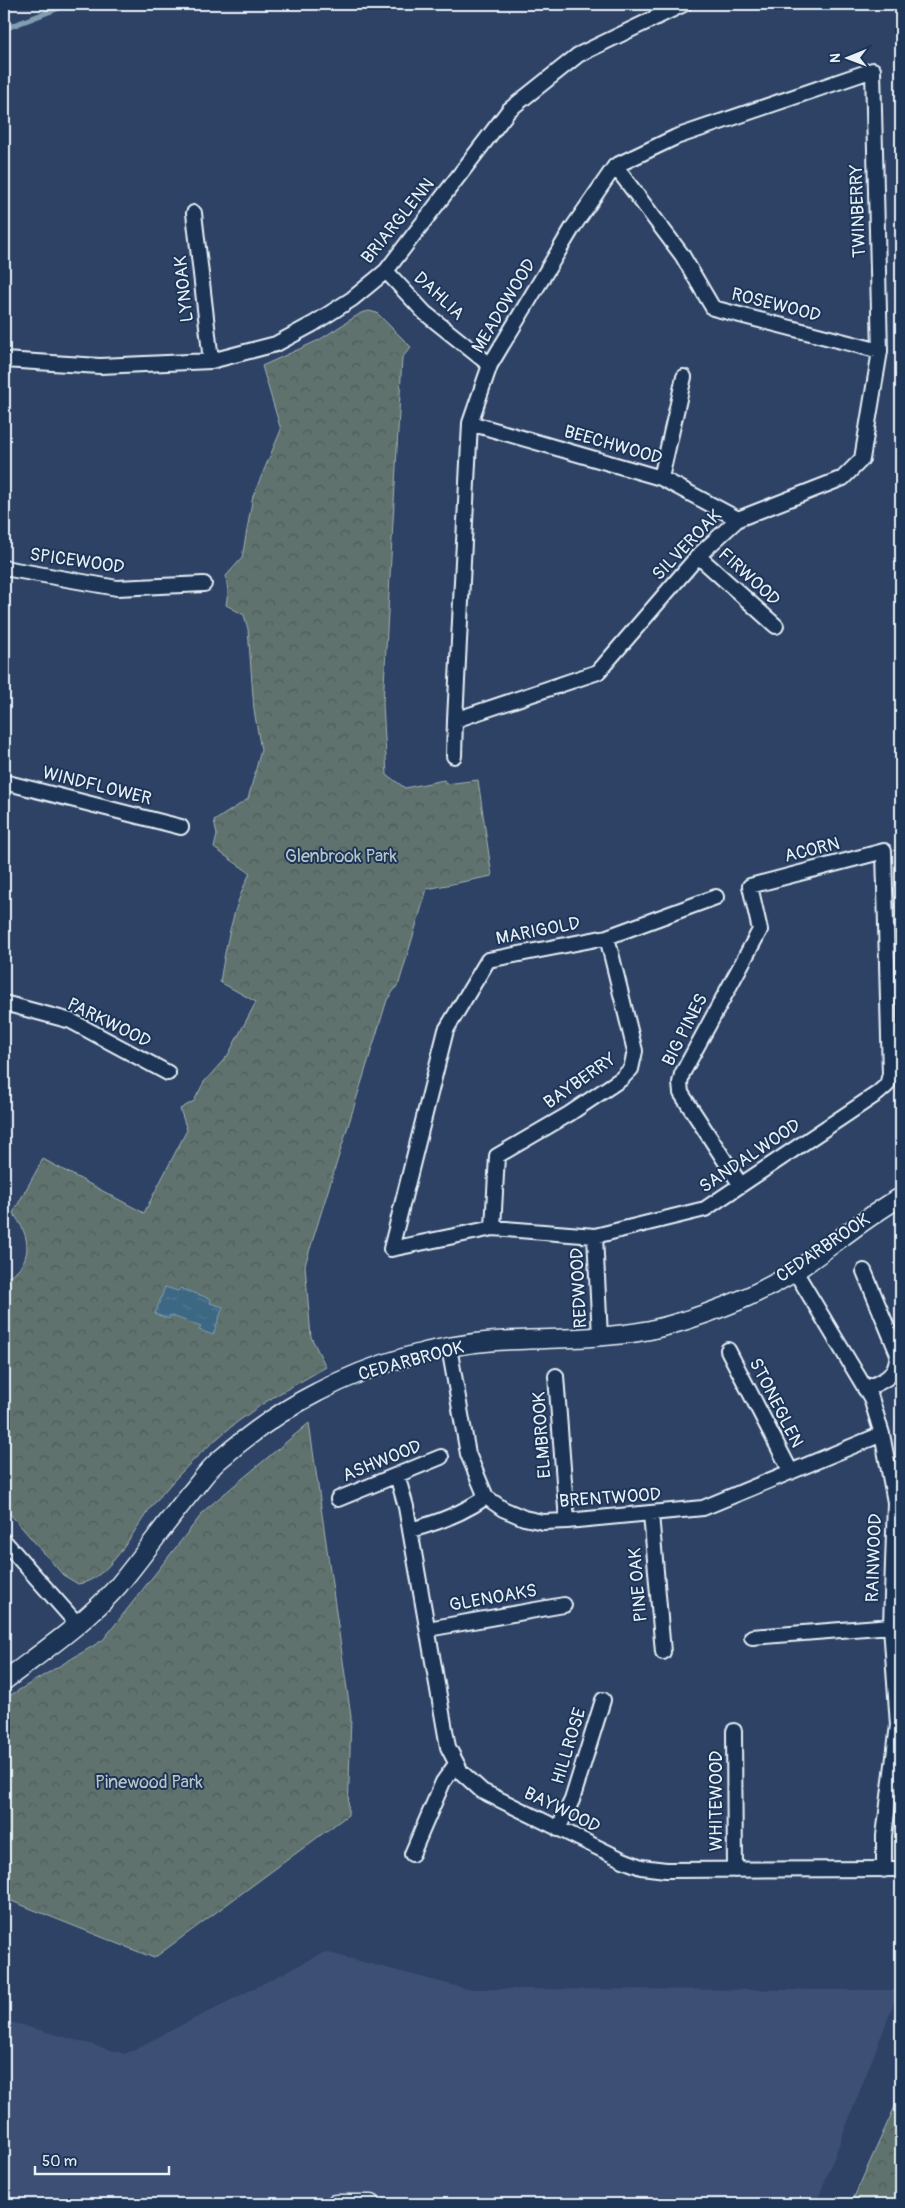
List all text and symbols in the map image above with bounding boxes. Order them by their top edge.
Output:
north arrow [822,32,872,82]
text: N [827,53,844,63]
street label: TWINBERRY [845,163,871,258]
street label: BRIARGLENN [356,173,440,269]
street label: LYNOAK [169,254,199,323]
street label: MEADOWOOD [467,255,541,357]
street label: DAHLIA [409,267,469,326]
street label: ROSEWOOD [729,283,823,327]
street label: BEECHWOOD [561,420,665,470]
street label: SILVEROAK [647,504,727,585]
street label: SPICEWOOD [28,543,126,579]
street label: FIRWOOD [713,543,785,611]
street label: WINDFLOWER [40,761,154,811]
street label: ACORN [782,832,842,868]
park label: Glenbrook Park [285,845,397,868]
street label: MARIGOLD [494,912,582,950]
street label: BIG PINES [657,990,713,1070]
street label: PARKWOOD [63,993,155,1053]
street label: BAYBERRY [539,1047,621,1114]
street label: SANDALWOOD [695,1114,805,1198]
street label: CEDARBROOK [772,1208,874,1288]
street label: REDWOOD [565,1247,593,1329]
street label: CEDARBROOK [356,1336,466,1386]
street label: STONEGLEN [744,1354,808,1452]
street label: ELMBROOK [527,1391,556,1479]
street label: ASHWOOD [339,1435,425,1487]
street label: BRENTWOOD [558,1483,662,1513]
street label: RAINWOOD [861,1513,887,1603]
street label: PINE OAK [623,1547,653,1623]
street label: GLENOAKS [447,1579,539,1617]
street label: HILLROSE [547,1705,591,1787]
street label: WHITEWOOD [705,1751,728,1851]
park label: Pinewood Park [95,1771,203,1794]
street label: BAYWOOD [520,1782,604,1838]
scale bar [35,2143,169,2175]
text: 50 m [42,2152,77,2171]

